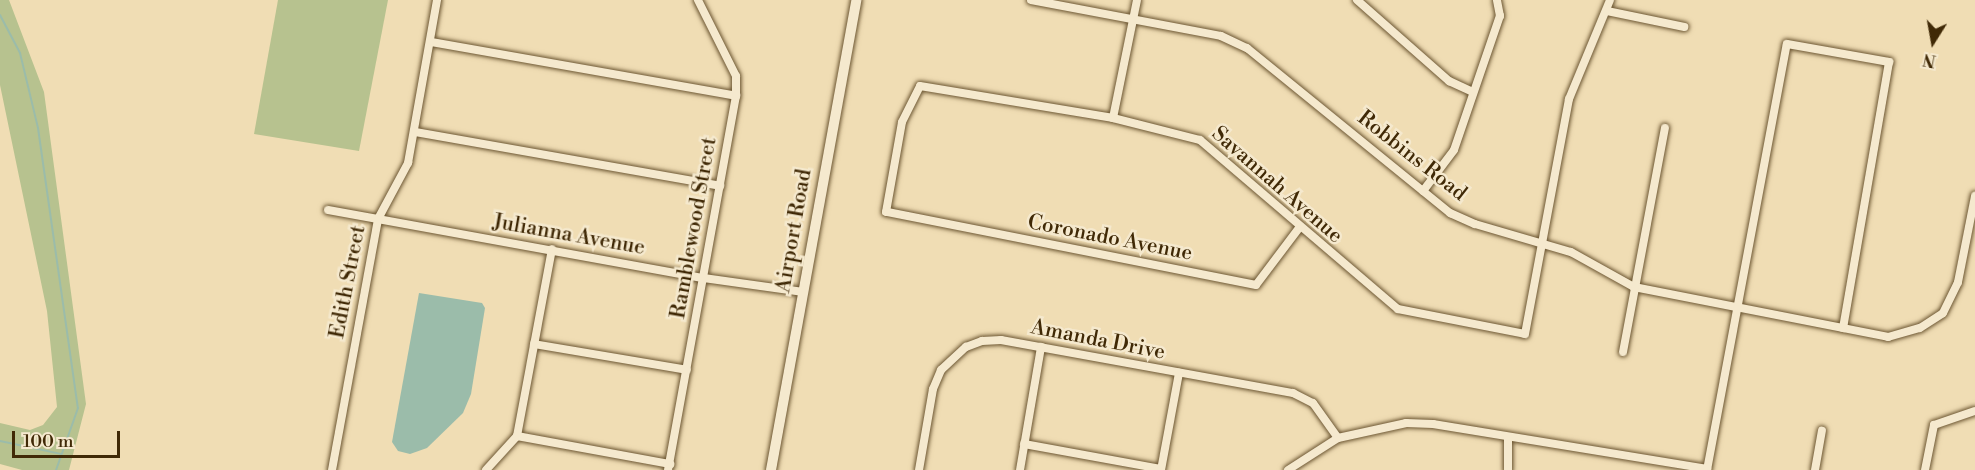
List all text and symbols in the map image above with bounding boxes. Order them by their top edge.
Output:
north arrow [1903,12,1963,72]
text: N [1921,49,1938,71]
street label: Robbins Road [1352,106,1472,206]
street label: Savannah Avenue [1206,121,1348,249]
street label: Ramblewood Street [666,135,722,321]
street label: Airport Road [771,167,817,295]
street label: Julianna Avenue [491,209,647,261]
street label: Coronado Avenue [1025,210,1195,266]
street label: Edith Street [325,223,371,341]
street label: Amanda Drive [1029,315,1167,365]
scale bar [15,419,123,457]
text: 100 m [23,430,74,453]

